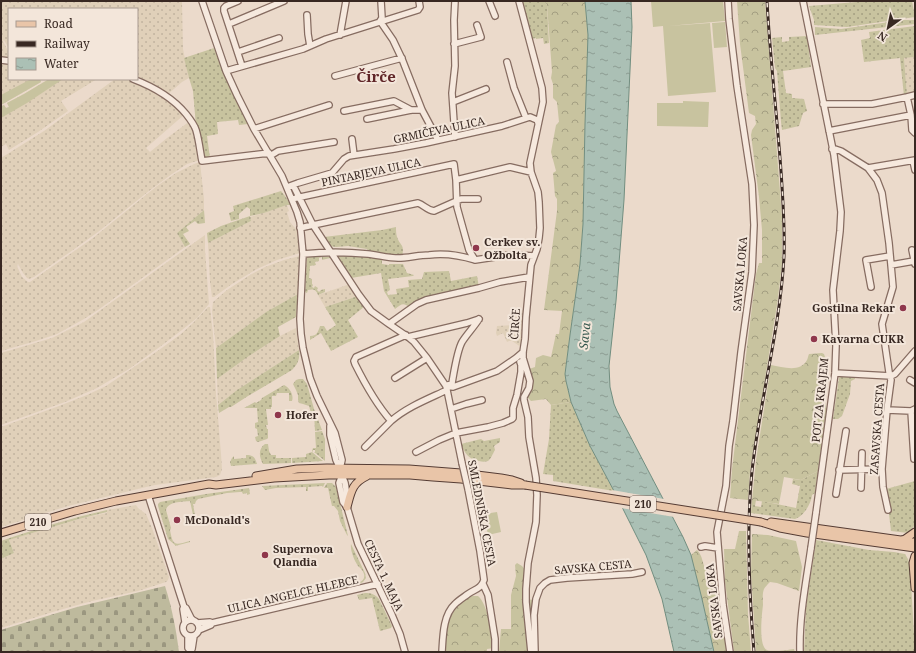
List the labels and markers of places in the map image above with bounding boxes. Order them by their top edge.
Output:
place label: Cerkev sv. Ožbolta [484,234,540,262]
marker: Cerkev sv. Ožbolta [471,243,481,253]
place label: Gostilna Rekar [812,300,895,315]
marker: Gostilna Rekar [898,303,908,313]
place label: Kavarna CUKR [822,331,904,346]
marker: Kavarna CUKR [809,334,819,344]
place label: Hofer [286,407,319,422]
marker: Hofer [273,410,283,420]
place label: McDonald's [185,512,250,527]
marker: McDonald's [172,515,182,525]
place label: Supernova Qlandia [273,541,334,569]
marker: Supernova Qlandia [260,550,270,560]

